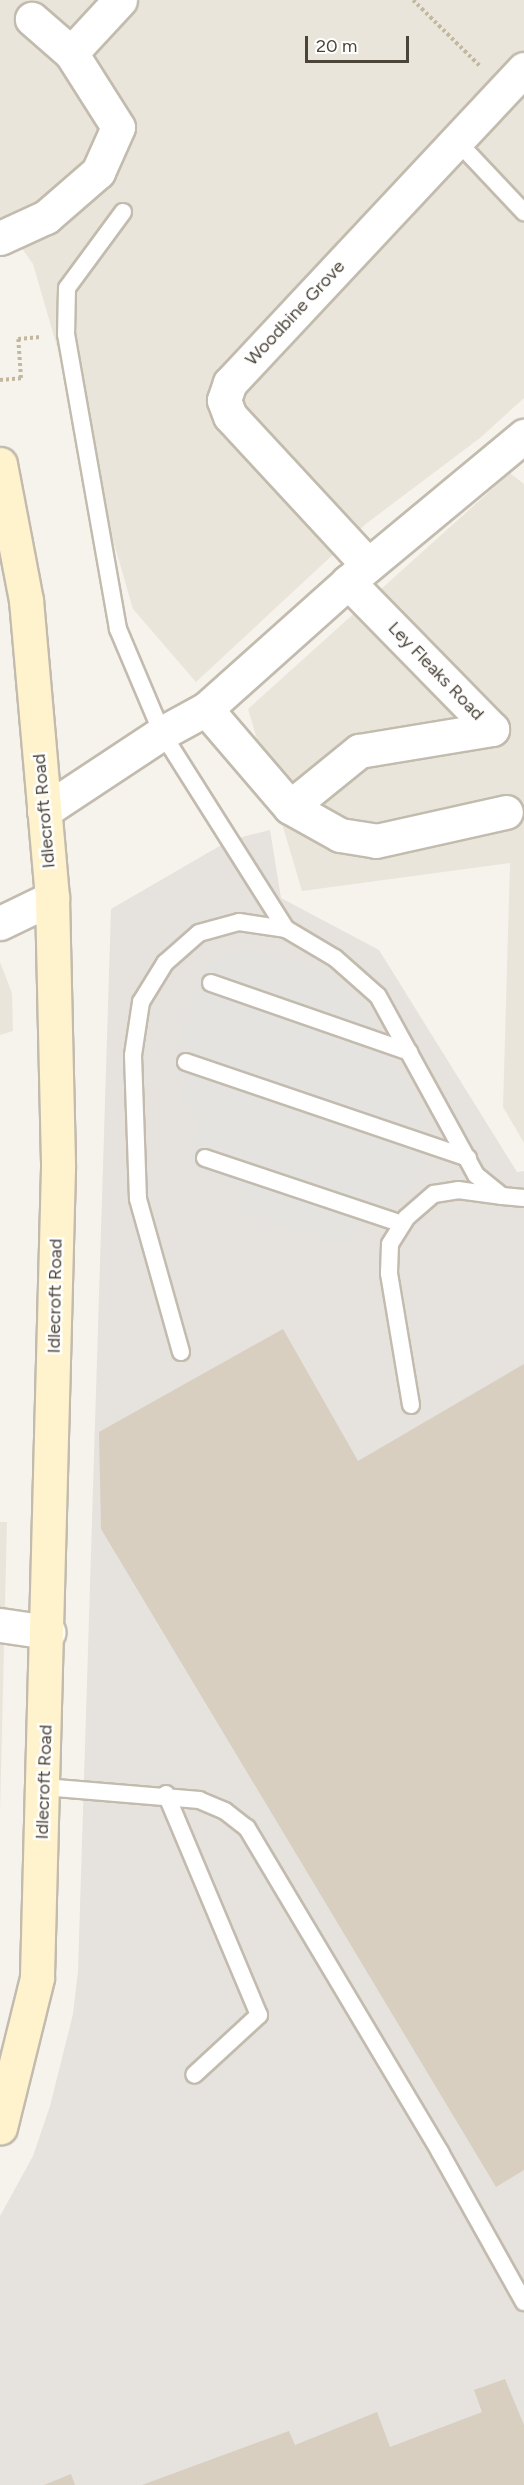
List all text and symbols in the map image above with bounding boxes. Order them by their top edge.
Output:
scale bar [308,24,412,62]
text: 20 m [316,35,357,57]
street label: Woodbine Grove [241,256,349,370]
street label: Ley Fleaks Road [384,617,488,725]
street label: Idlecroft Road [28,753,60,869]
street label: Idlecroft Road [43,1238,67,1354]
street label: Idlecroft Road [31,1724,57,1840]

